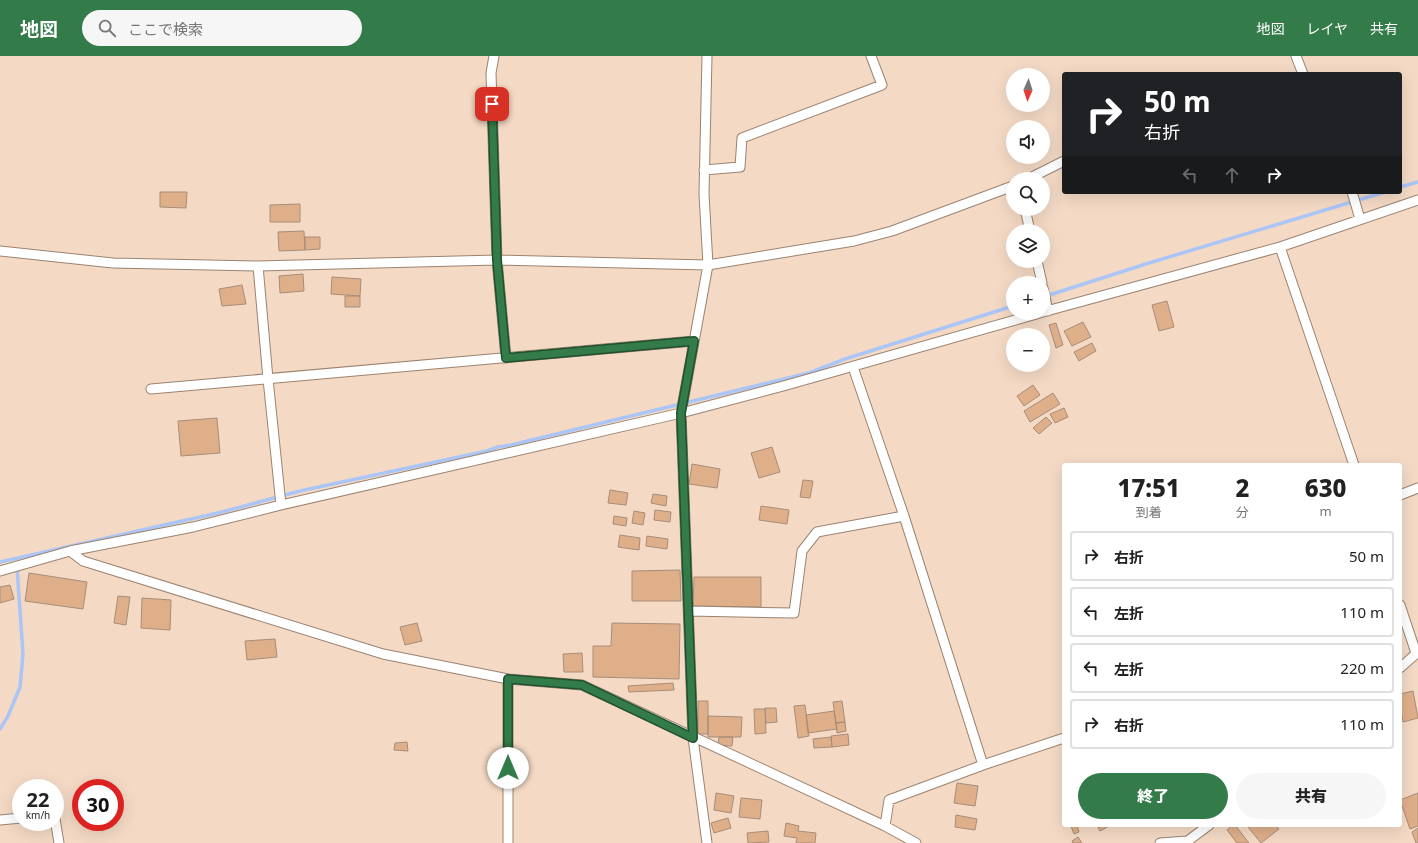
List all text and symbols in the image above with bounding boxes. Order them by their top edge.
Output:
search box [82,10,362,46]
text: 地図 [20,16,58,42]
icon: search [96,17,118,39]
text: ここで検索 [128,19,203,39]
text: 地図 [1256,19,1284,38]
text: レイヤ [1306,19,1348,38]
text: 共有 [1370,19,1398,38]
north arrow [1006,68,1050,112]
map controls [1006,68,1050,372]
text: 50 m [1144,82,1211,120]
pin [475,87,509,121]
icon: right [1078,88,1130,140]
icon: arrive [481,93,503,115]
button: sound [1006,120,1050,164]
text: 右折 [1144,120,1180,144]
icon: left [1179,164,1201,186]
icon: ahead [1221,164,1243,186]
icon: right [1263,164,1285,186]
button: search [1006,172,1050,216]
button: layers [1006,224,1050,268]
button: + [1006,276,1050,320]
button: − [1006,328,1050,372]
text: 17:51 [1118,471,1180,504]
text: 2 [1235,471,1249,504]
text: 630 [1305,471,1346,504]
text: m [1320,502,1332,520]
text: 到着 [1136,503,1162,521]
text: 分 [1236,503,1249,521]
icon: right [1080,545,1102,567]
text: 50 m [1349,546,1384,566]
text: 右折 [1114,547,1144,567]
icon: left [1080,601,1102,623]
text: 110 m [1340,602,1384,622]
text: 左折 [1114,603,1144,623]
icon: left [1080,657,1102,679]
text: 220 m [1340,658,1384,678]
text: 左折 [1114,659,1144,679]
icon: right [1080,713,1102,735]
text: 110 m [1340,714,1384,734]
text: 右折 [1114,715,1144,735]
position arrow [487,747,529,789]
button: 終了 [1078,773,1228,819]
button: 共有 [1236,773,1386,819]
speed limit sign: 30 [72,779,124,831]
text: 22 [27,786,49,813]
text: km/h [26,808,50,822]

